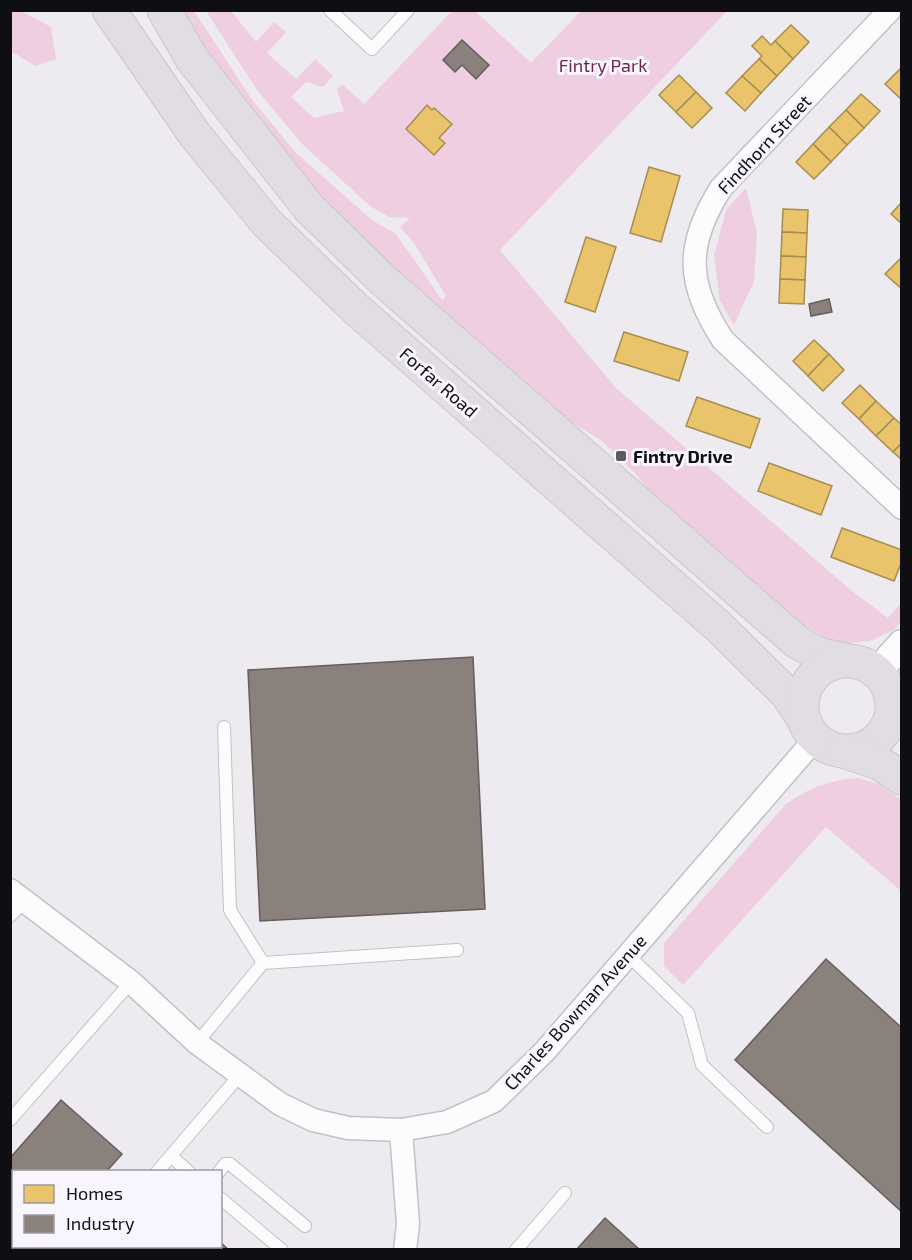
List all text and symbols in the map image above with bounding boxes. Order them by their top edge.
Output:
park label: Fintry Park [559,54,647,76]
street label: Findhorn Street [713,90,816,198]
street label: Forfar Road [396,342,482,422]
place label: Fintry Drive [633,445,733,467]
marker: Fintry Drive [614,449,628,463]
street label: Charles Bowman Avenue [499,930,651,1094]
legend [12,1170,222,1248]
text: Homes [66,1182,123,1204]
text: Industry [66,1212,135,1234]

